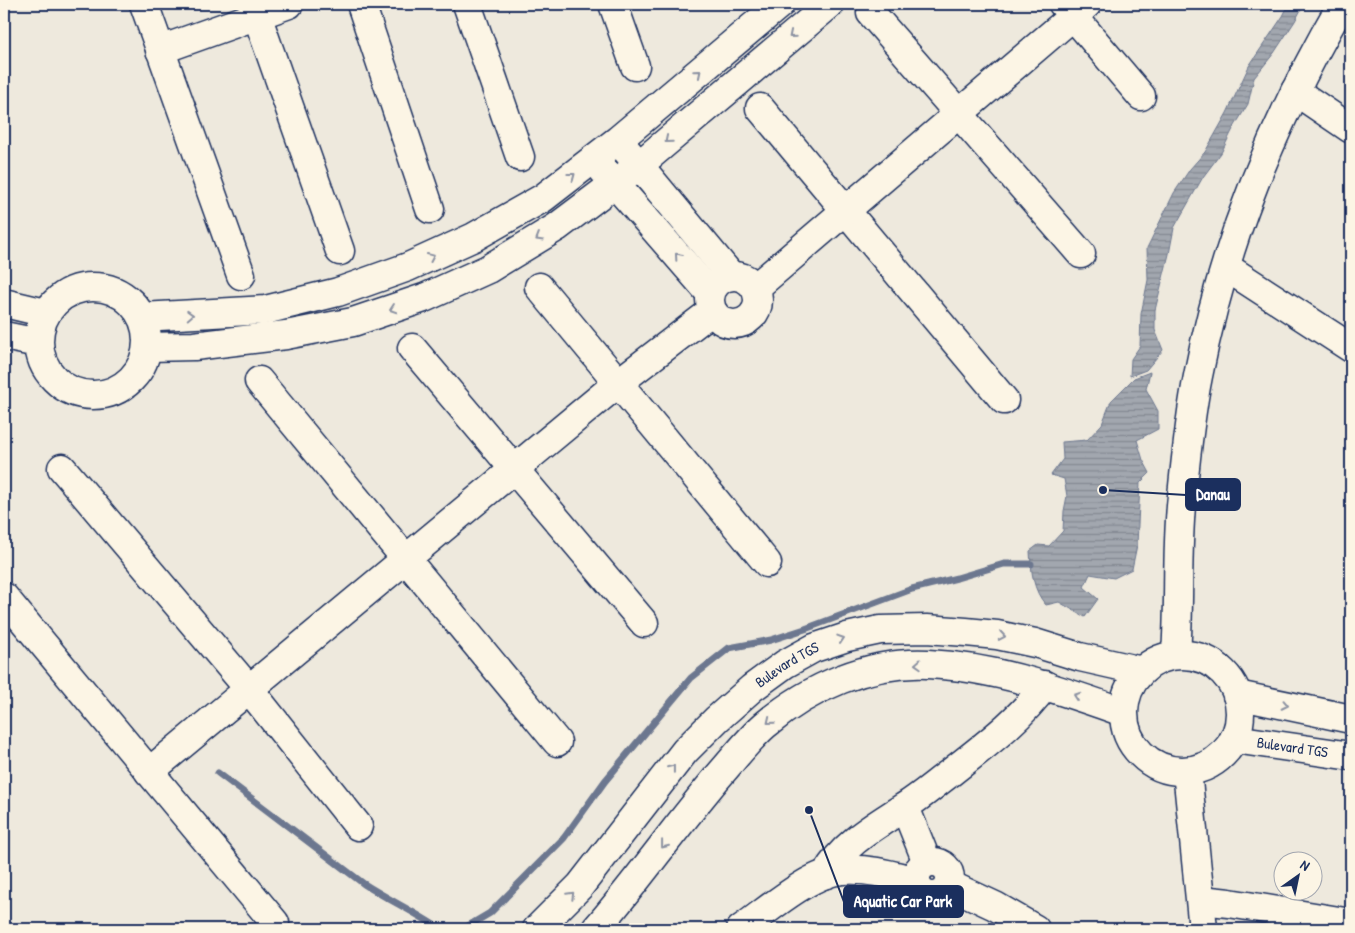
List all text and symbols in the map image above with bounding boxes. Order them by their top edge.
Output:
one-way arrow [789,30,798,39]
one-way arrow [692,70,701,79]
one-way arrow [665,134,674,143]
one-way arrow [566,173,575,181]
one-way arrow [535,232,544,242]
one-way arrow [426,252,435,263]
one-way arrow [675,253,684,262]
one-way arrow [389,303,398,313]
one-way arrow [187,309,195,320]
callout: Danau [1186,479,1240,510]
text: Danau [1196,483,1230,505]
one-way arrow [997,631,1006,641]
one-way arrow [836,635,845,645]
street label: Bulevard TGS [751,636,821,692]
one-way arrow [914,658,922,669]
one-way arrow [1073,691,1081,701]
one-way arrow [1280,699,1289,710]
one-way arrow [767,716,776,724]
street label: Bulevard TGS [1255,731,1330,763]
one-way arrow [667,765,675,774]
one-way arrow [662,839,670,848]
north arrow [1272,850,1322,900]
text: N [1297,855,1314,875]
callout: Aquatic Car Park [844,886,963,917]
text: Aquatic Car Park [854,890,953,913]
one-way arrow [566,892,575,901]

